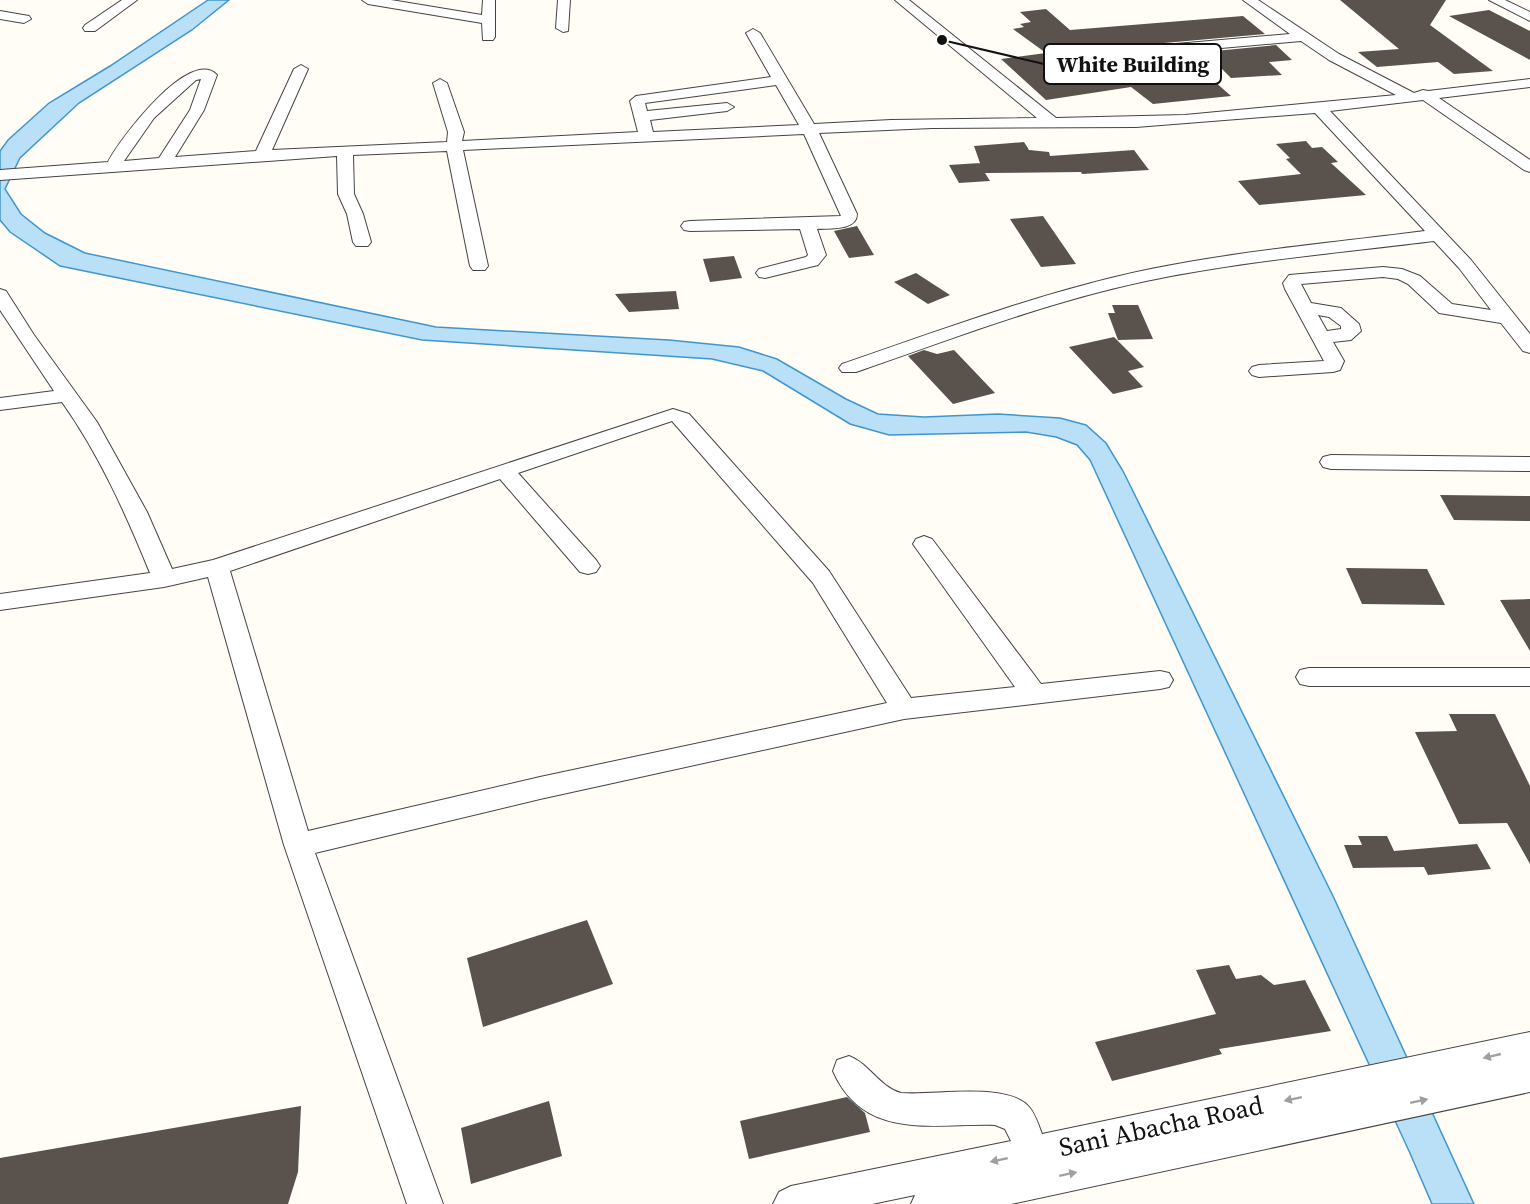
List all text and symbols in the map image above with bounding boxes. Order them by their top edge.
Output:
callout: White Building [1044,44,1221,84]
text: White Building [1056,49,1210,79]
one-way arrow [1483,1051,1501,1061]
street label: Sani Abacha Road [1056,1087,1267,1165]
one-way arrow [1284,1095,1303,1104]
one-way arrow [1409,1096,1428,1106]
one-way arrow [990,1155,1009,1165]
one-way arrow [1059,1168,1078,1178]

